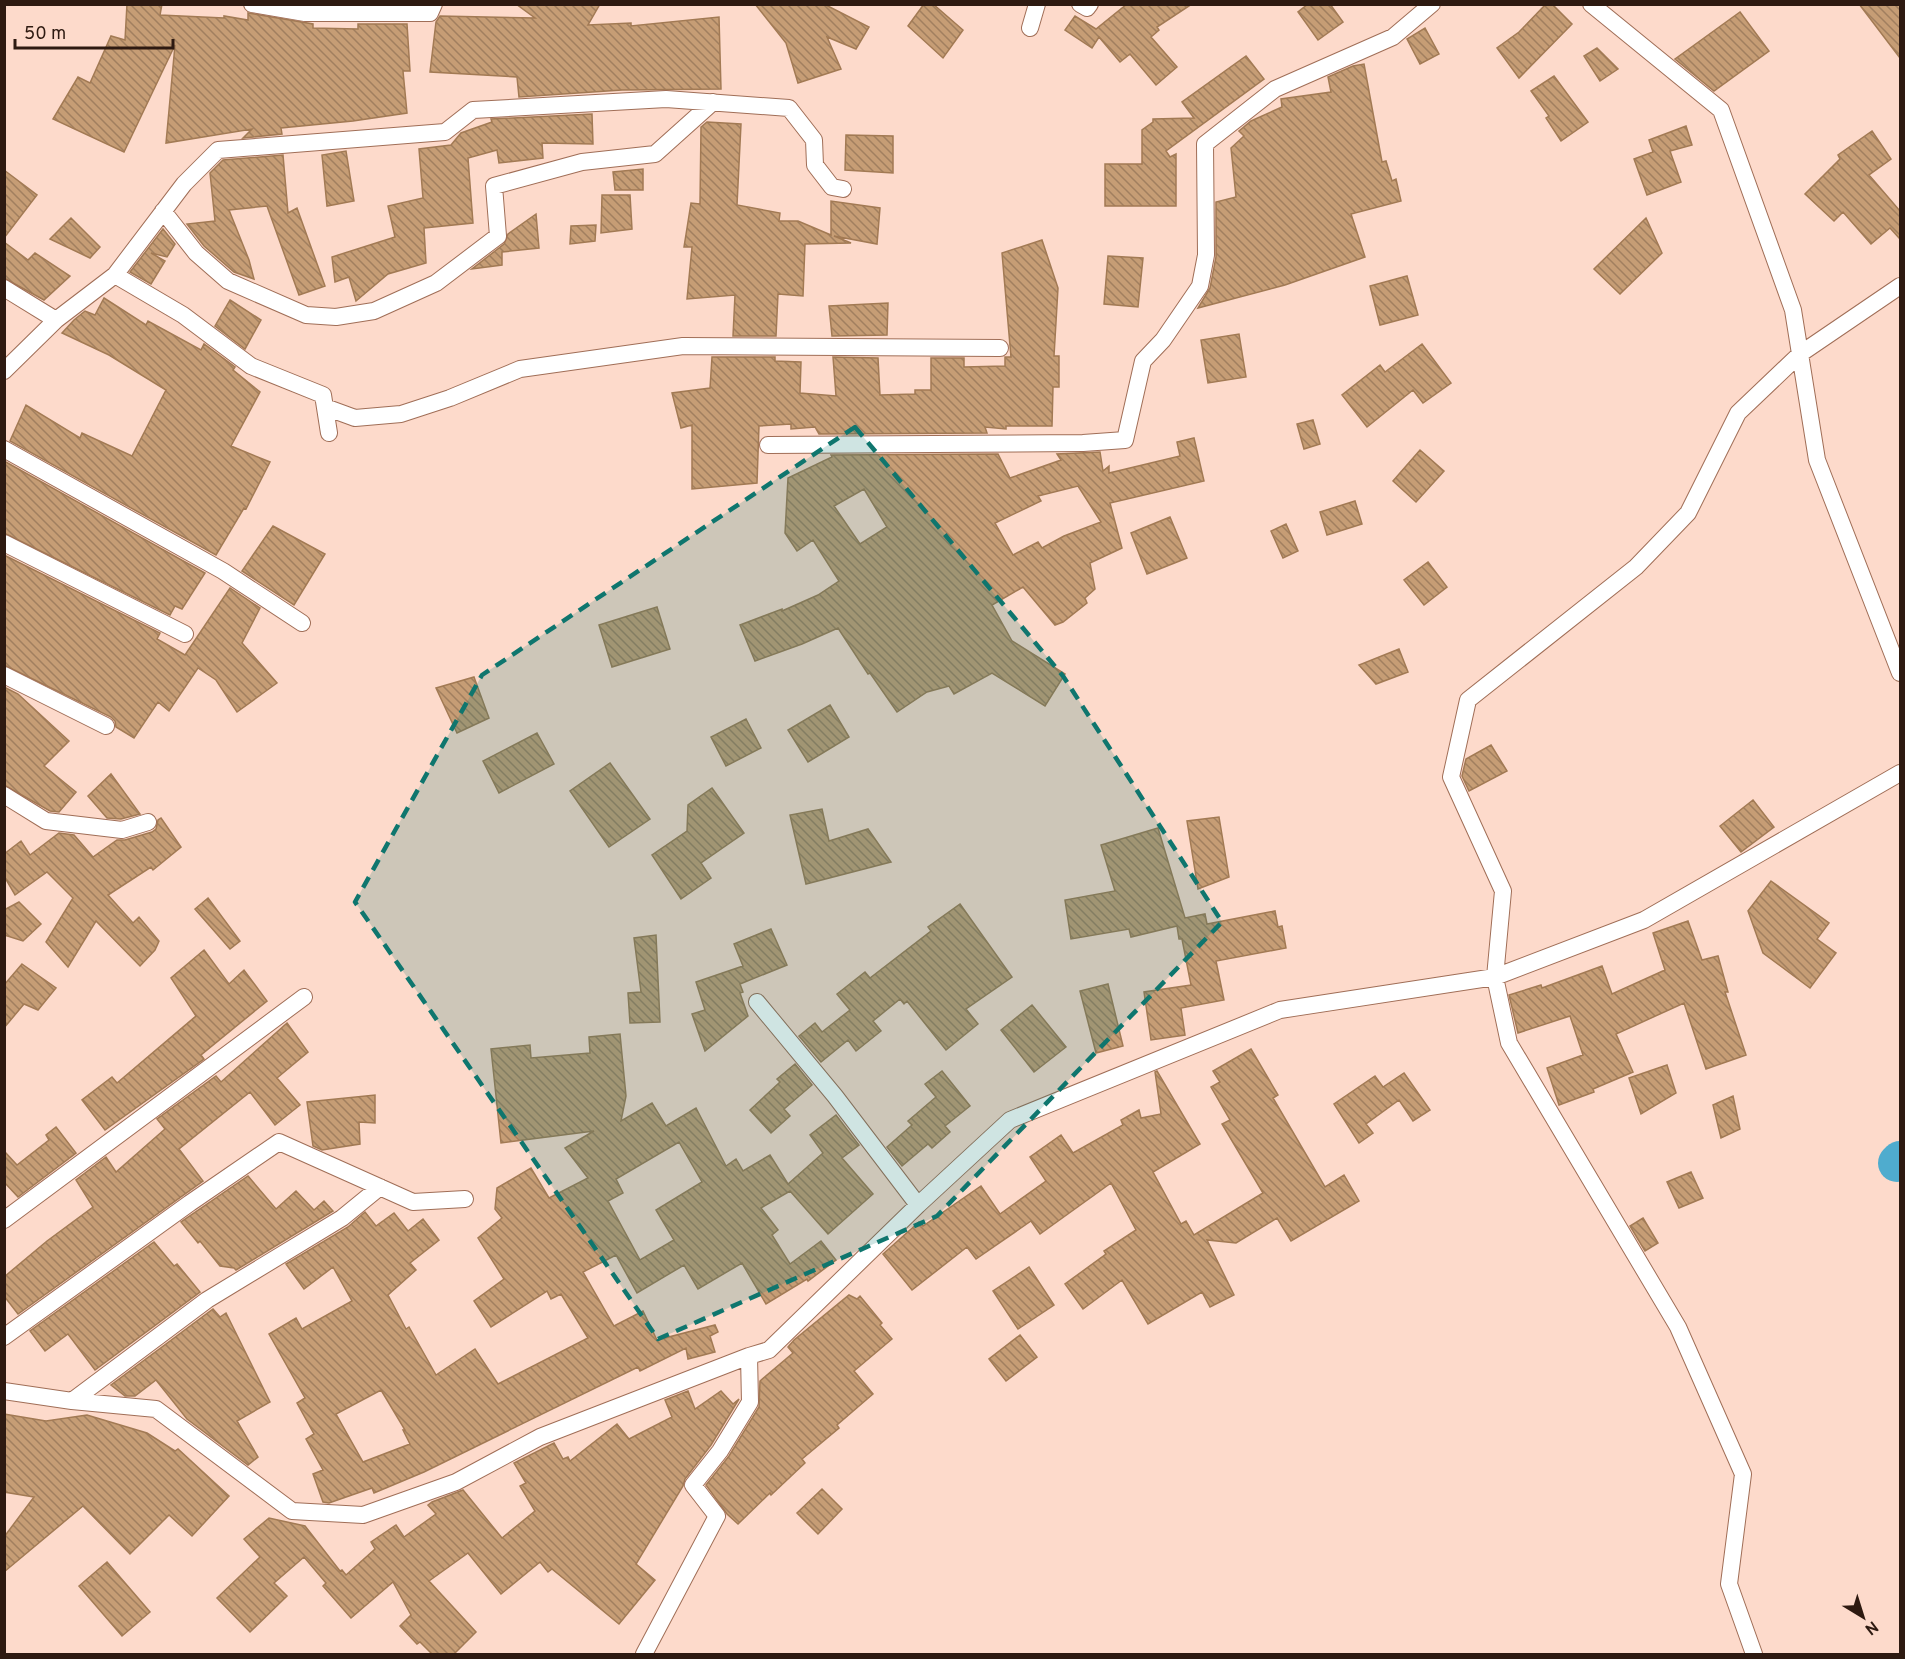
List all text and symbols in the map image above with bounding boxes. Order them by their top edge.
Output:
scale bar [15,12,172,50]
text: 50 m [24,23,66,46]
north arrow [1833,1587,1893,1647]
text: N [1860,1616,1882,1639]

